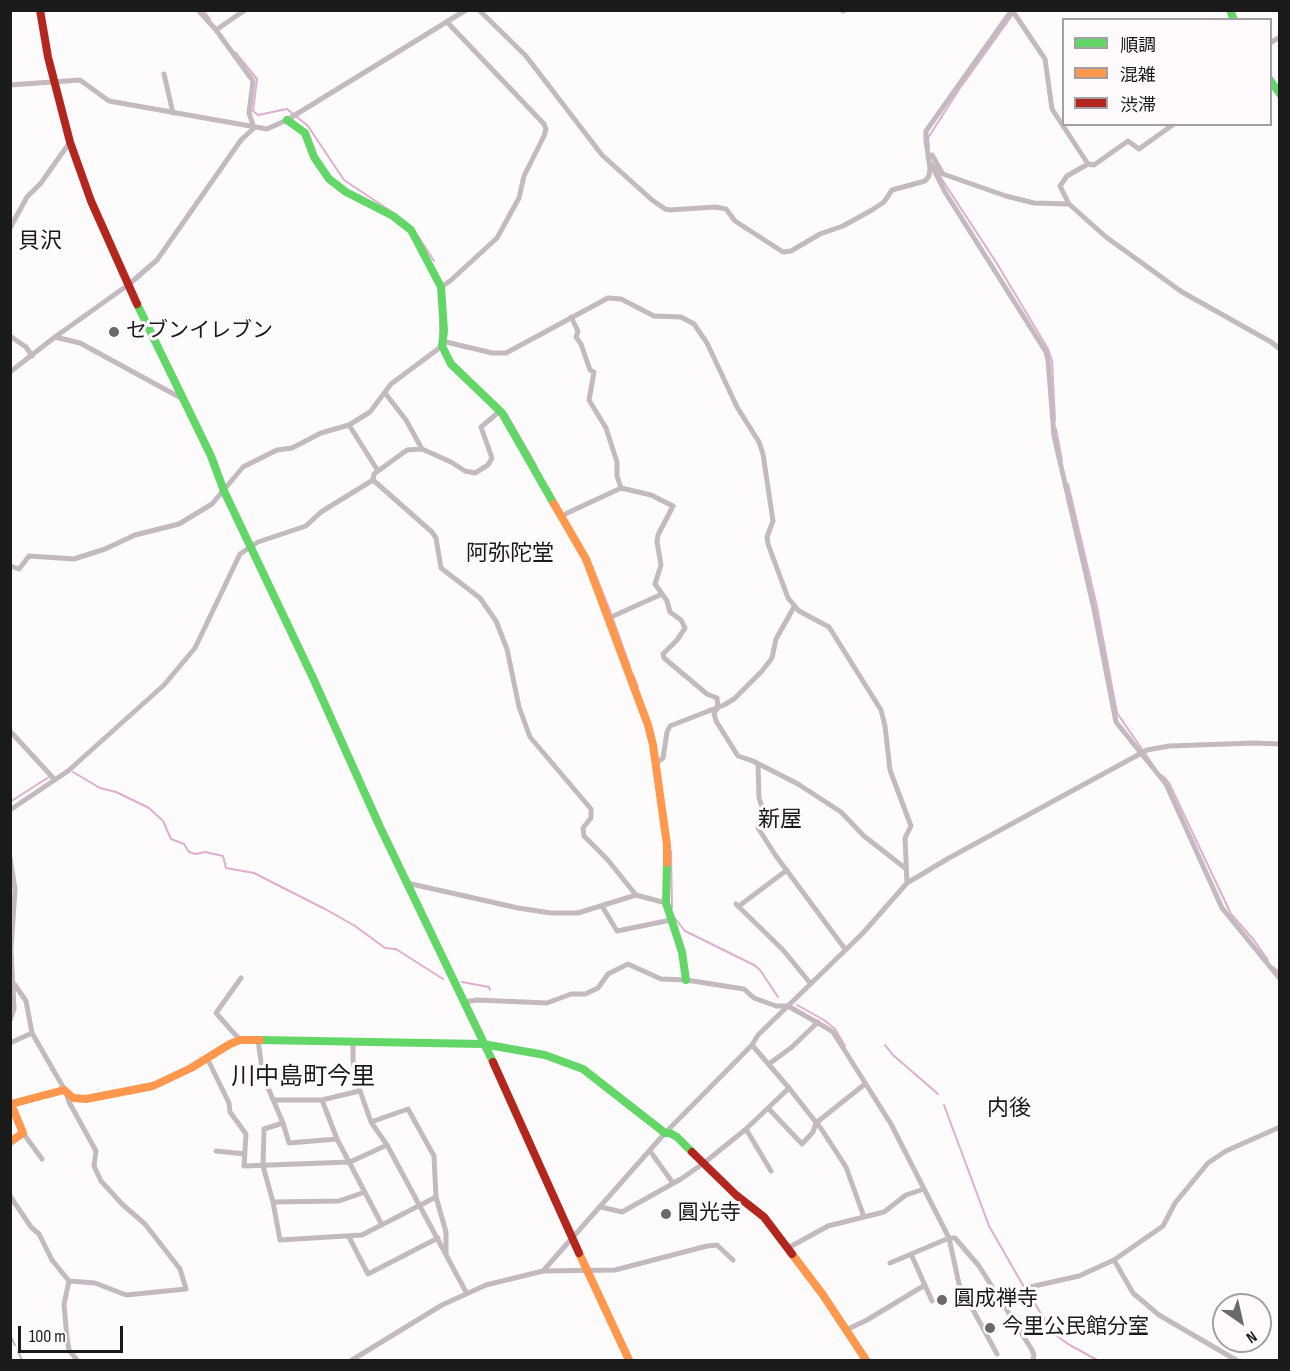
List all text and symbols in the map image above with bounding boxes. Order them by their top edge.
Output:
legend [1062,18,1272,126]
text: 順調 [1120,35,1156,56]
text: 混雑 [1120,65,1156,86]
text: 渋滞 [1120,95,1156,116]
district label: 貝沢 [18,229,62,255]
place label: セブンイレブン [126,319,273,345]
marker: セブンイレブン [107,325,121,339]
district label: 阿弥陀堂 [466,541,554,567]
district label: 新屋 [758,807,802,833]
district label: 川中島町今里 [231,1064,375,1092]
district label: 内後 [987,1096,1031,1122]
place label: 圓光寺 [678,1201,741,1227]
marker: 圓光寺 [659,1207,673,1221]
place label: 圓成禅寺 [954,1287,1038,1313]
marker: 圓成禅寺 [935,1293,949,1307]
north arrow [1212,1293,1272,1353]
scale bar [21,1314,126,1352]
place label: 今里公民館分室 [1002,1315,1149,1341]
marker: 今里公民館分室 [983,1321,997,1335]
text: 100 m [29,1326,66,1347]
text: N [1242,1326,1260,1347]

